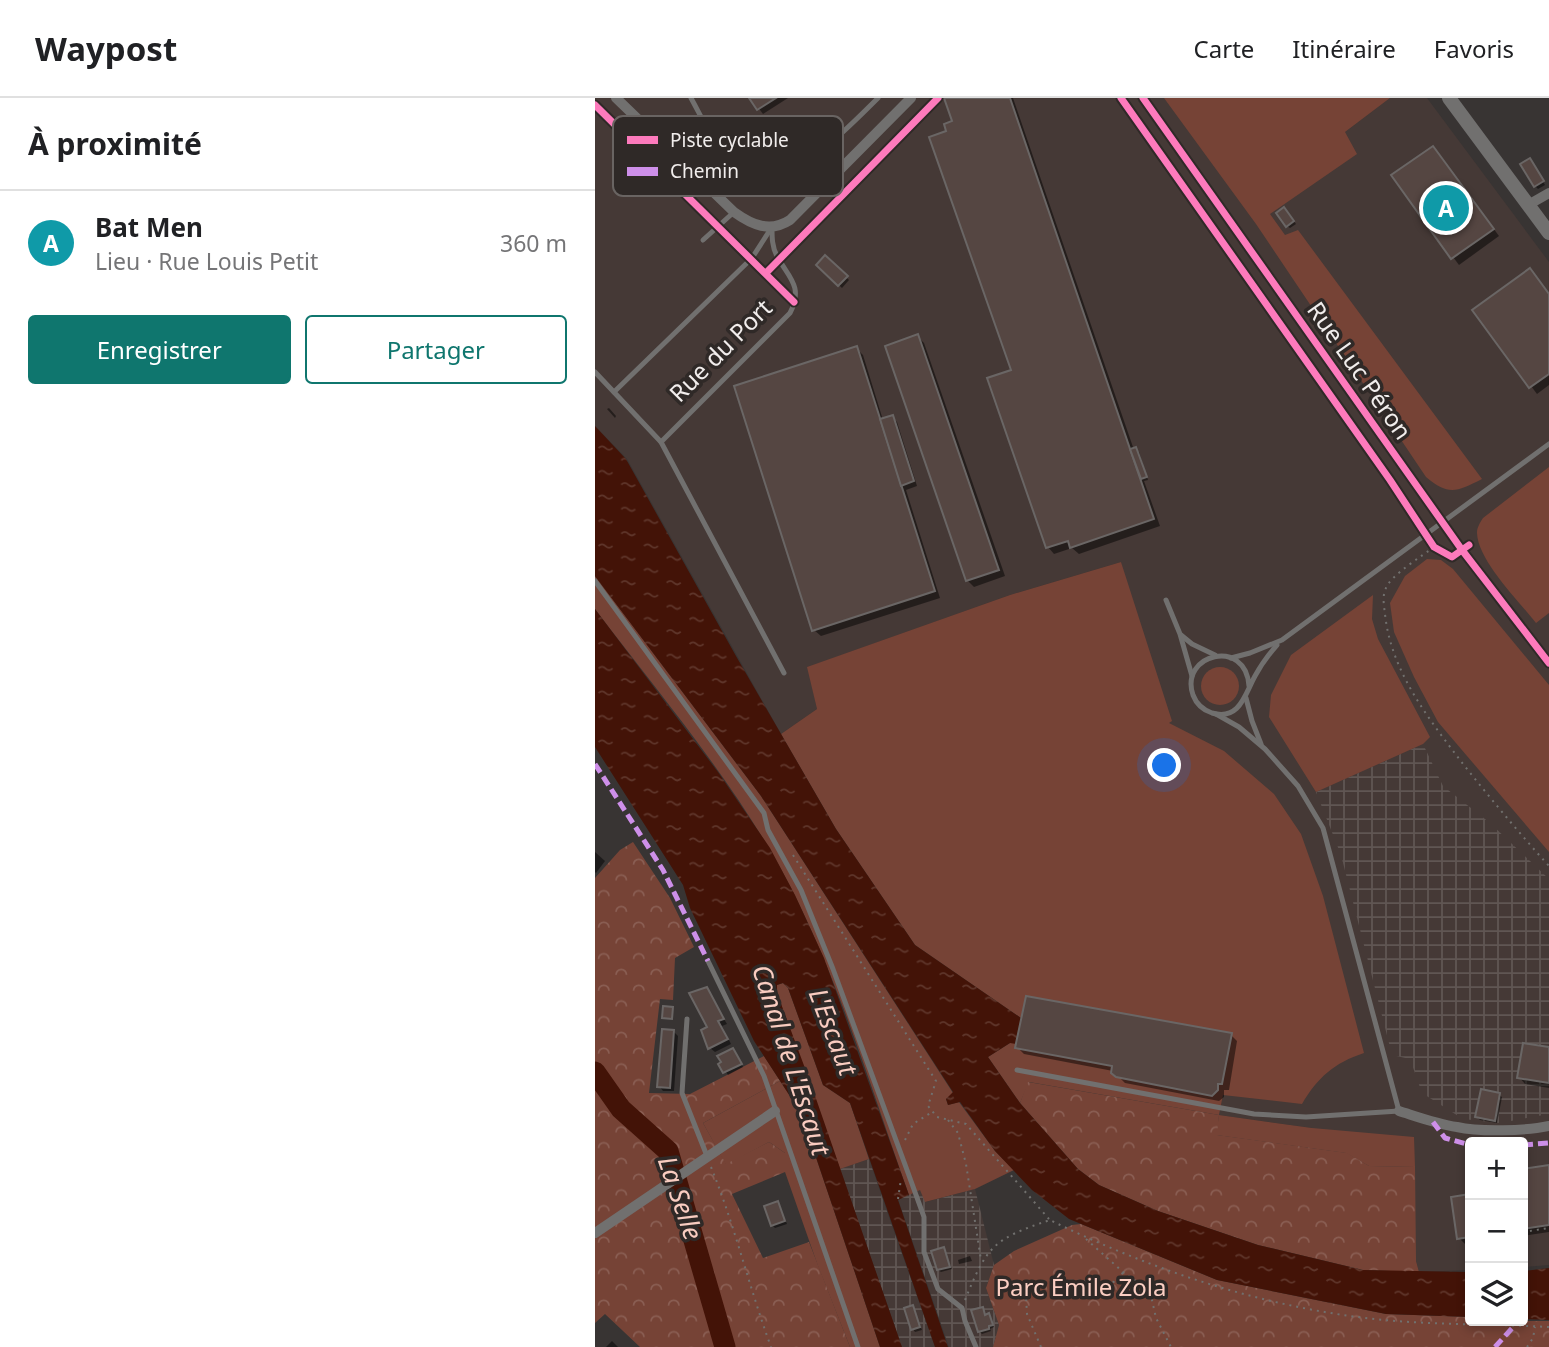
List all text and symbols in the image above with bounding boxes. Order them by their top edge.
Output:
text: Waypost [35,26,177,71]
text: Carte [1194,32,1254,65]
text: Itinéraire [1292,32,1396,65]
text: Favoris [1434,32,1514,65]
legend [613,116,843,196]
text: À proximité [28,123,202,164]
text: Piste cyclable [670,127,789,153]
text: Chemin [670,158,739,184]
pin: A [1423,182,1469,234]
text: Bat Men [95,209,203,245]
text: A [43,227,59,259]
text: 360 m [500,227,567,259]
text: Lieu · Rue Louis Petit [95,245,318,277]
street label: Rue du Port [661,291,779,409]
street label: Rue Luc Péron [1300,295,1420,446]
button: Enregistrer [28,315,291,384]
button: Partager [305,315,567,384]
your location [1147,748,1181,782]
water label: Canal de L'Escaut [744,959,840,1161]
water label: L'Escaut [801,983,868,1082]
map controls [1465,1137,1528,1326]
button: + [1465,1137,1528,1200]
water label: La Selle [650,1151,712,1244]
button: − [1465,1200,1528,1263]
button: layers [1465,1263,1528,1326]
park label: Parc Émile Zola [995,1270,1167,1303]

